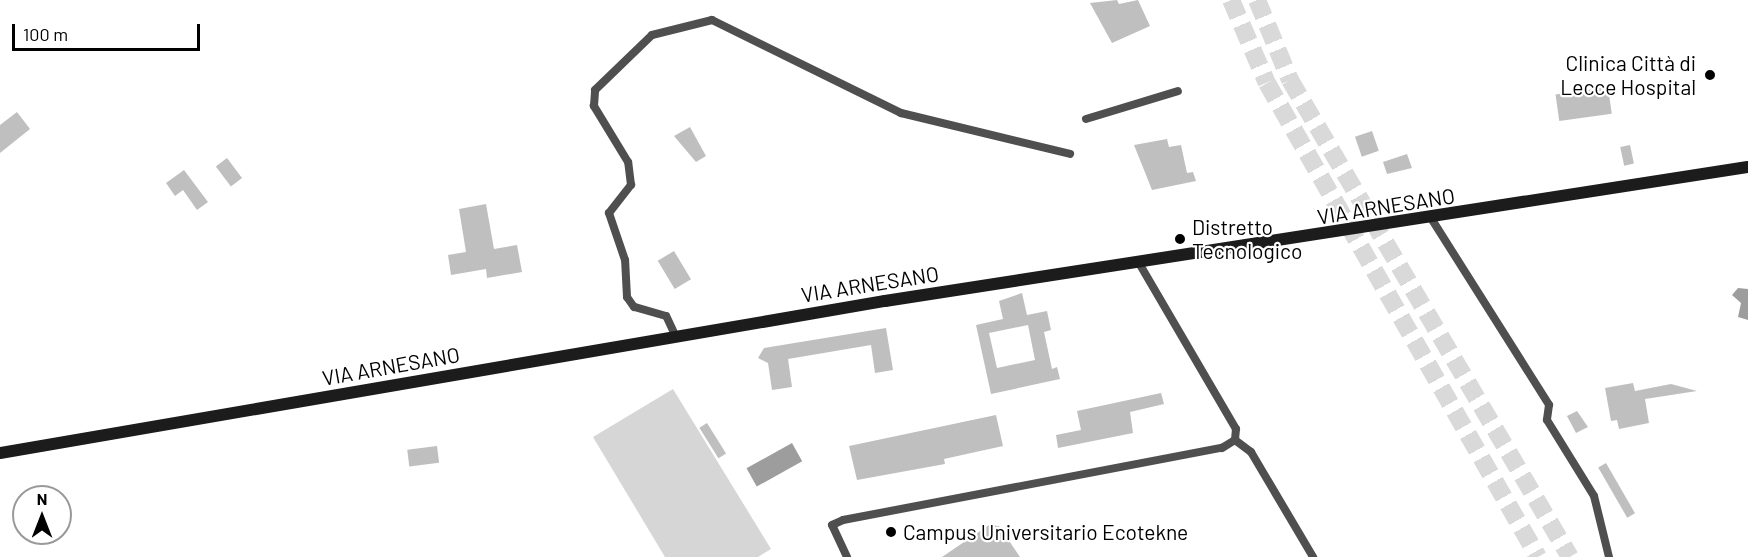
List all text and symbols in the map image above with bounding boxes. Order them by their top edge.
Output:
scale bar [15,12,202,50]
text: 100 m [23,23,68,45]
place label: Clinica Città di Lecce Hospital [1560,50,1696,100]
marker: Clinica Città di Lecce Hospital [1701,66,1719,84]
street label: VIA ARNESANO [1315,183,1457,229]
place label: Distretto Tecnologico [1192,214,1302,264]
marker: Distretto Tecnologico [1173,232,1187,246]
street label: VIA ARNESANO [799,261,941,307]
street label: VIA ARNESANO [320,342,462,390]
north arrow [12,485,72,545]
text: N [37,489,47,508]
place label: Campus Universitario Ecotekne [903,519,1188,545]
marker: Campus Universitario Ecotekne [884,525,898,539]

